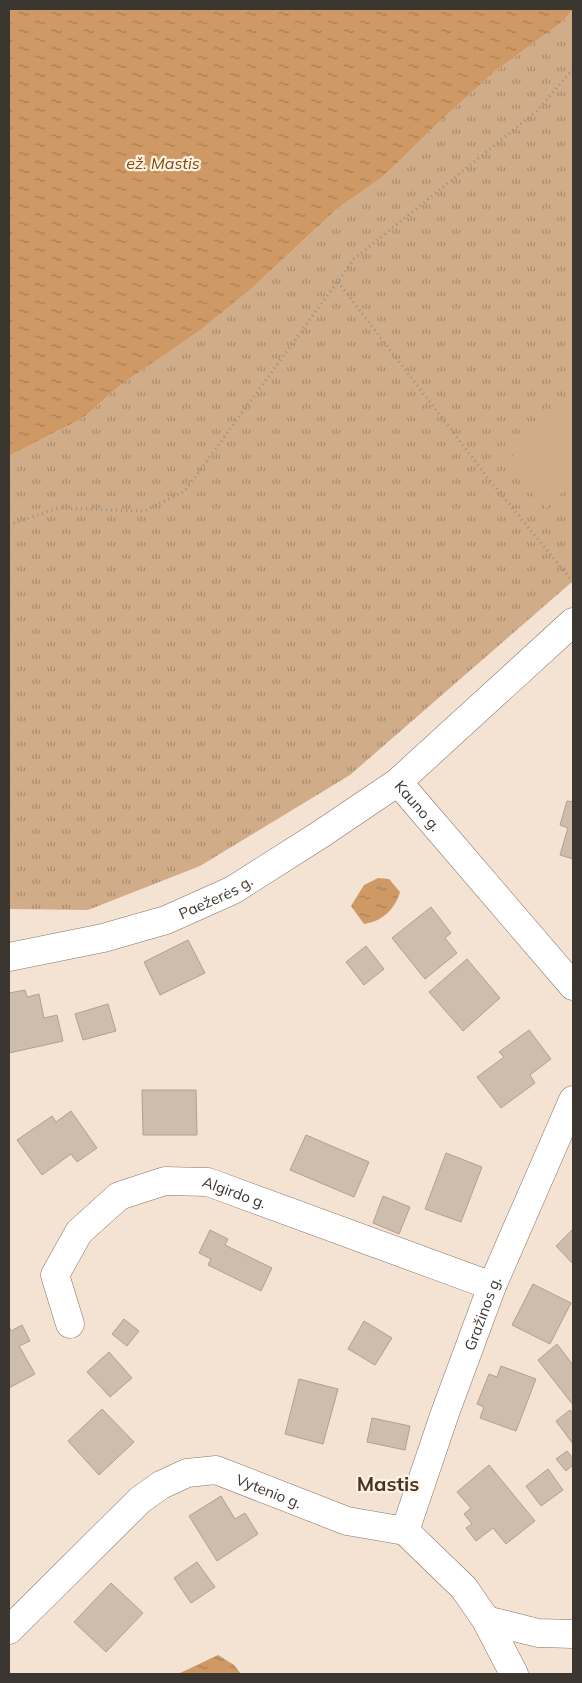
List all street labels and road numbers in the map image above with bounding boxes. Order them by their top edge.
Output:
street label: Kauno g. [391,776,445,835]
street label: Paežerės g. [176,871,256,923]
street label: Algirdo g. [200,1171,269,1212]
street label: Gražinos g. [459,1273,505,1353]
street label: Vytenio g. [233,1469,305,1512]

